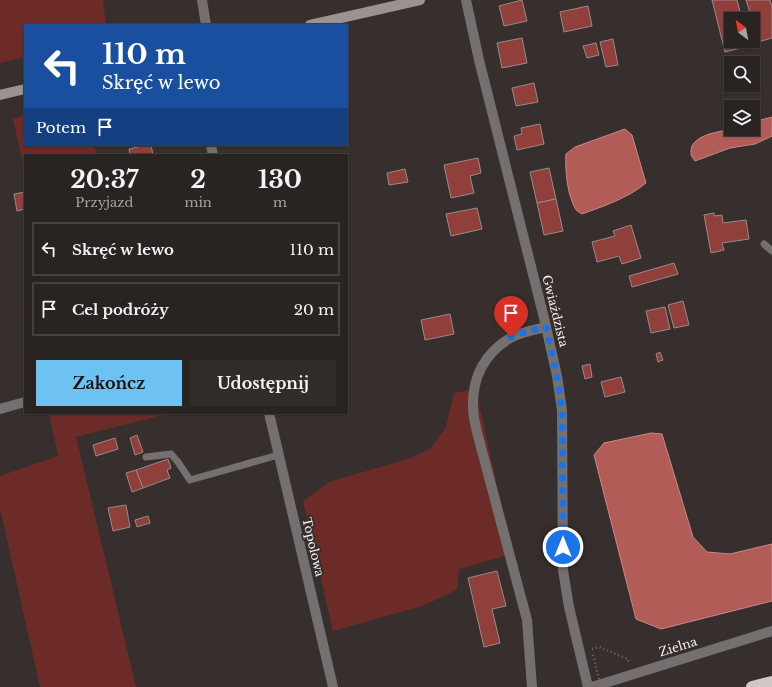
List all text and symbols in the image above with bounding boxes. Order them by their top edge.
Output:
north arrow [724,12,760,48]
map controls [724,12,760,136]
text: 110 m [102,37,186,72]
icon: left [36,40,88,92]
button: search [724,56,760,92]
text: Skręć w lewo [102,72,220,94]
button: layers [724,100,760,136]
icon: arrive [94,116,116,138]
text: Potem [36,118,86,137]
text: 20:37 [70,165,138,194]
text: 2 [190,165,206,194]
text: 130 [258,165,302,194]
text: Przyjazd [75,194,133,211]
text: min [184,194,212,211]
text: m [273,194,287,211]
icon: left [38,238,60,260]
text: Skręć w lewo [72,240,174,259]
text: 110 m [290,240,334,259]
street label: Gwiaździsta [539,273,572,349]
pin [494,296,528,337]
icon: arrive [38,298,60,320]
text: Cel podróży [72,300,169,319]
text: 20 m [294,300,334,319]
icon: arrive [500,302,522,324]
button: Zakończ [36,360,182,406]
button: Udostępnij [190,360,336,406]
street label: Topolowa [299,516,328,578]
position arrow [542,526,584,568]
street label: Zielna [657,634,699,659]

